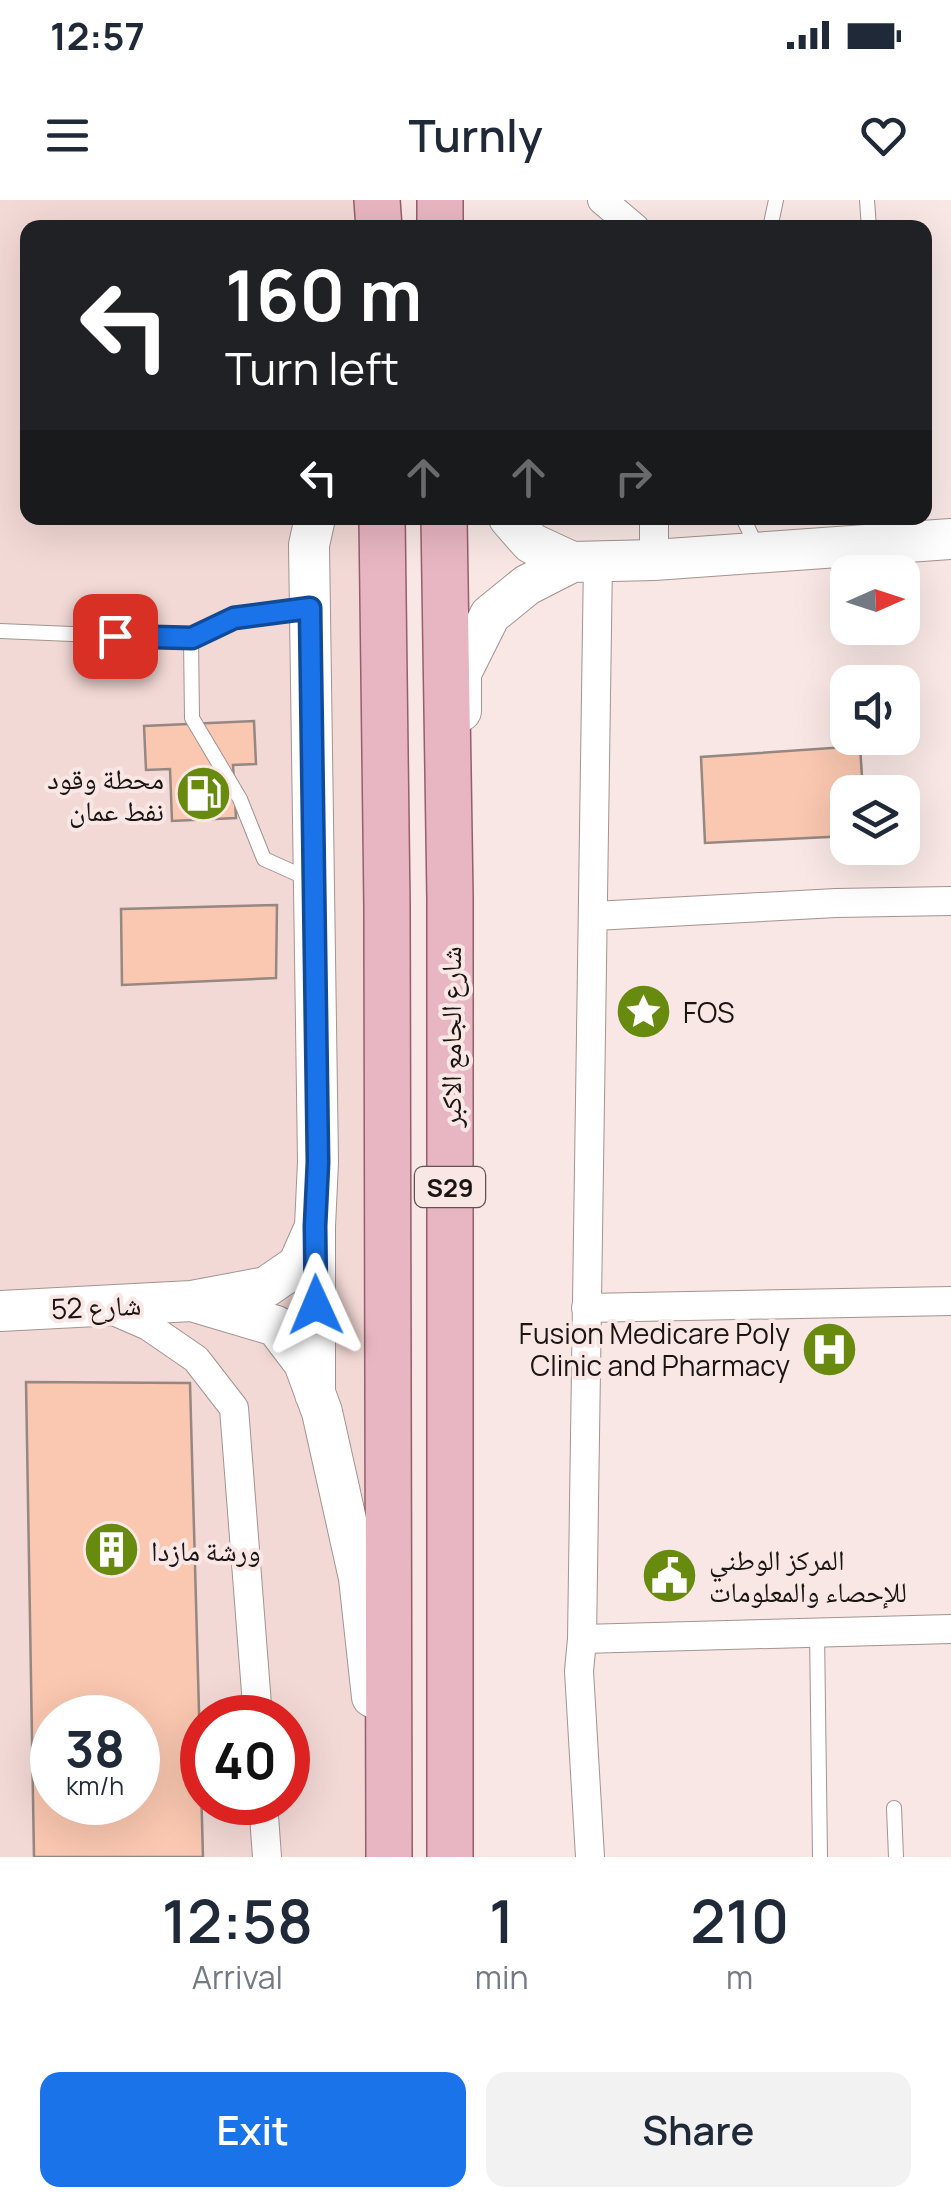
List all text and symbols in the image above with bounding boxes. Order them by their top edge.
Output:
text: 12:57 [50,9,145,61]
text: Turnly [408,104,543,166]
icon: menu [40,108,95,163]
icon: heart [856,108,911,163]
text: 160 m [225,246,422,342]
icon: left [60,260,190,390]
text: Turn left [225,337,399,399]
icon: left [291,450,346,505]
icon: ahead [396,450,451,505]
icon: ahead [501,450,556,505]
icon: right [606,450,661,505]
north arrow [830,555,920,645]
map controls [830,555,920,865]
pin [73,594,158,679]
icon: arrive [88,609,143,664]
button: sound [830,665,920,755]
place label: محطة وقود نفط عمان [47,759,164,829]
fuel station icon: محطة وقود نفط عمان [173,764,233,824]
button: layers [830,775,920,865]
street label: شارع الجامع الاكبر [431,946,469,1129]
place icon: FOS [614,982,674,1042]
place label: FOS [683,993,735,1031]
road number: S29 [415,1167,485,1207]
position arrow [264,1253,368,1357]
street label: شارع 52 [50,1285,142,1327]
place label: Fusion Medicare Poly Clinic and Pharmacy [519,1314,790,1384]
hospital icon: Fusion Medicare Poly Clinic and Pharmacy [799,1319,859,1379]
building icon: ورشة مازدا [82,1520,142,1580]
place label: ورشة مازدا [151,1531,261,1569]
place label: المركز الوطني للإحصاء والمعلومات [709,1540,907,1610]
public building icon: المركز الوطني للإحصاء والمعلومات [640,1545,700,1605]
speed limit sign: 40 [180,1695,310,1825]
text: 38 [65,1714,125,1782]
text: km/h [66,1768,124,1803]
text: 12:58 [162,1879,313,1961]
text: 1 [489,1879,514,1961]
text: 210 [690,1879,789,1961]
text: Arrival [192,1955,283,1999]
text: min [475,1955,528,1999]
text: m [726,1955,753,1999]
button: Exit [40,2072,466,2187]
button: Share [486,2072,911,2187]

